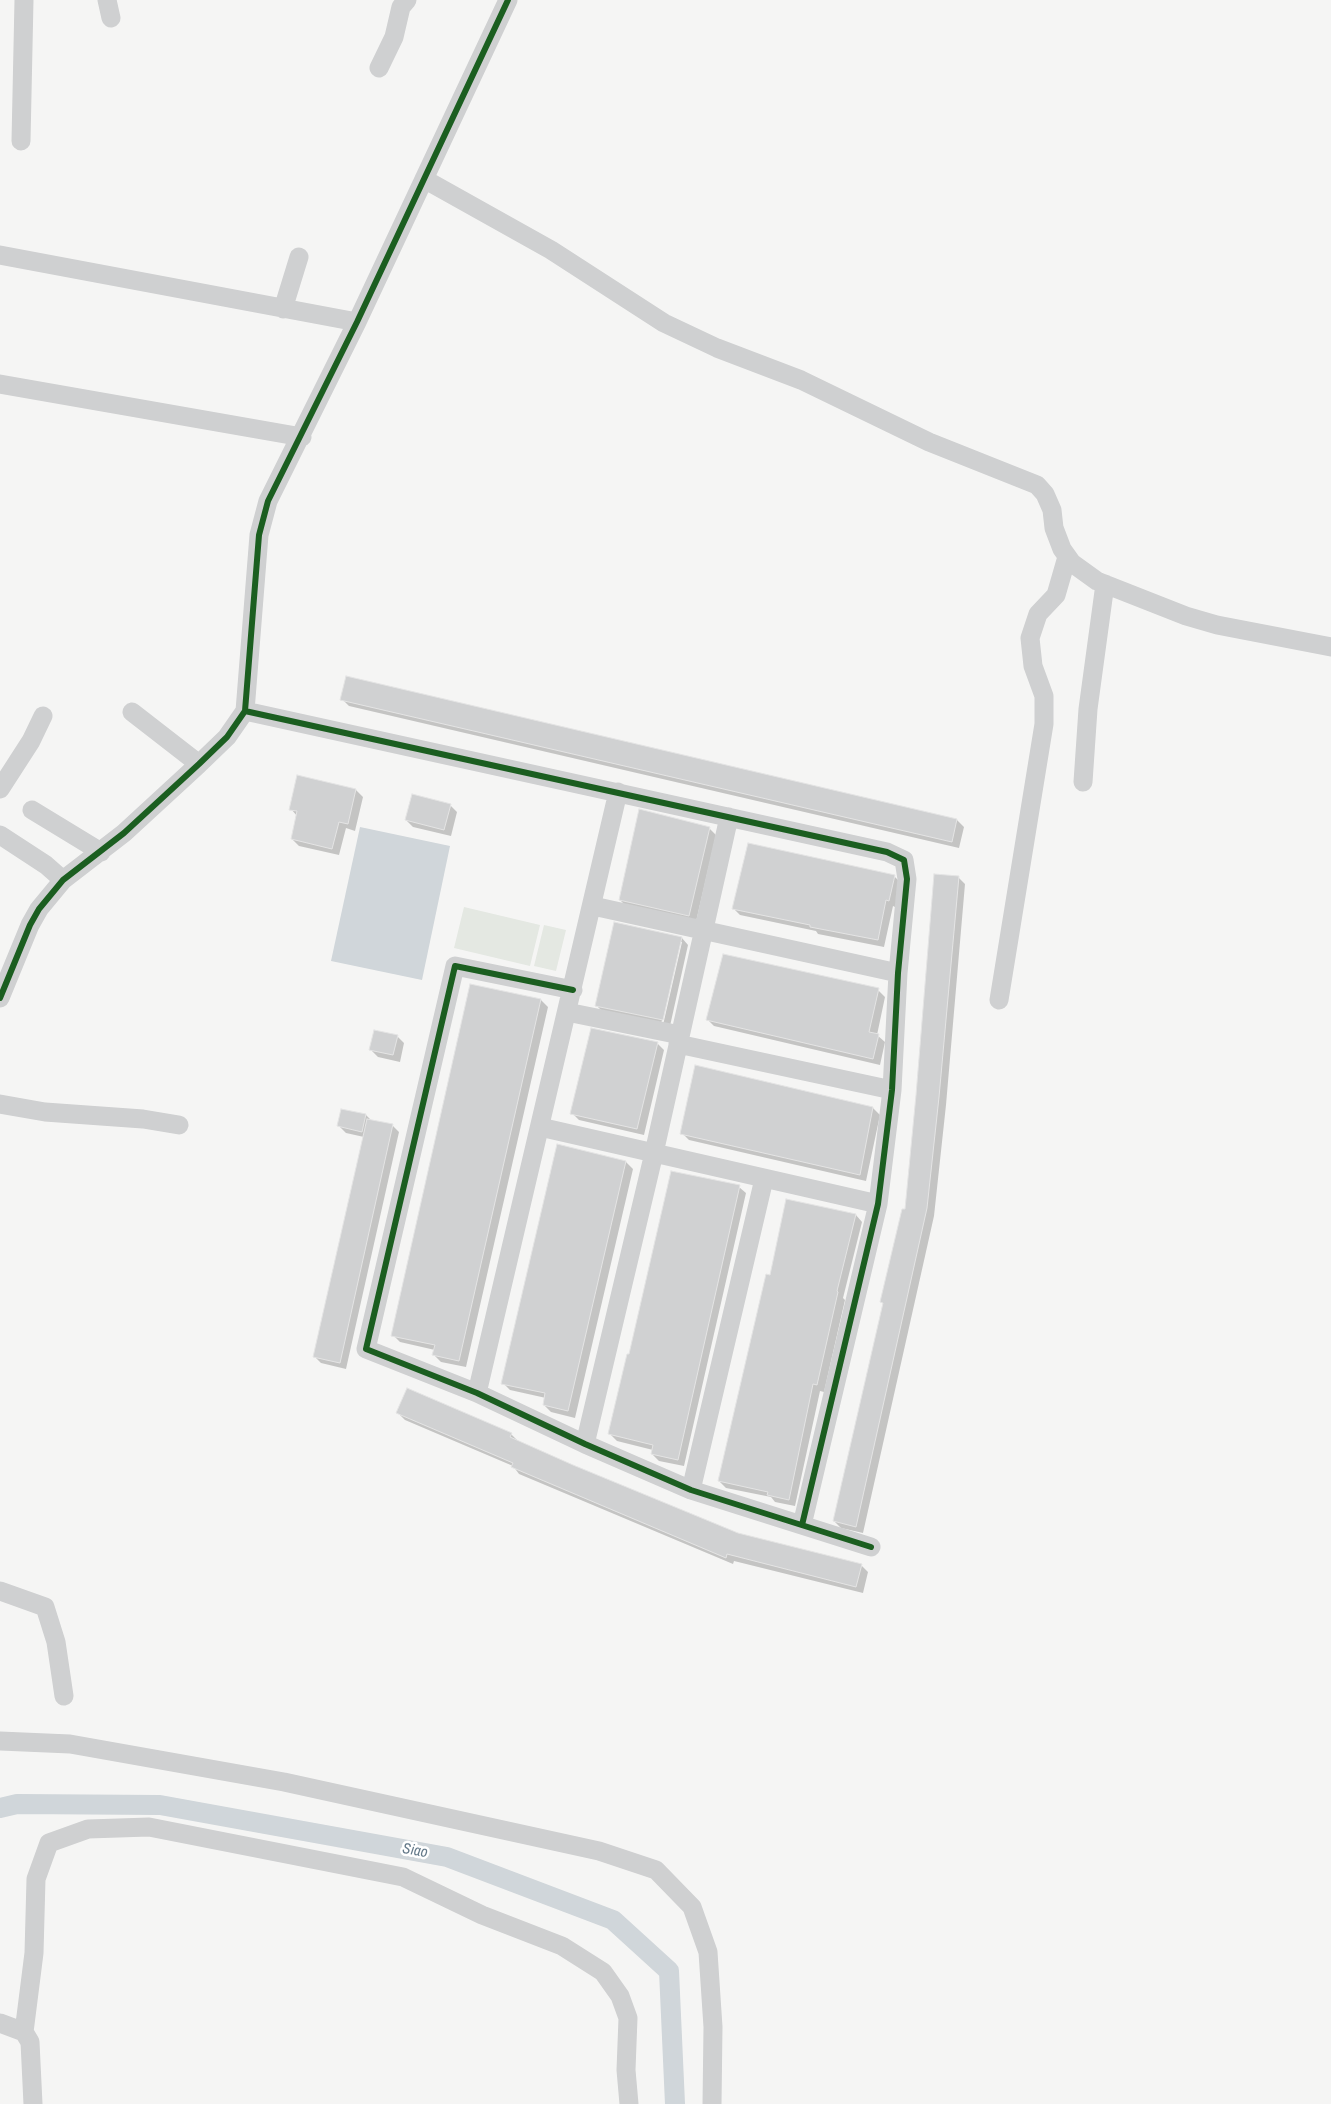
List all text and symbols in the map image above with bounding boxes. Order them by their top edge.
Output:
water label: Siao [401,1840,429,1862]

